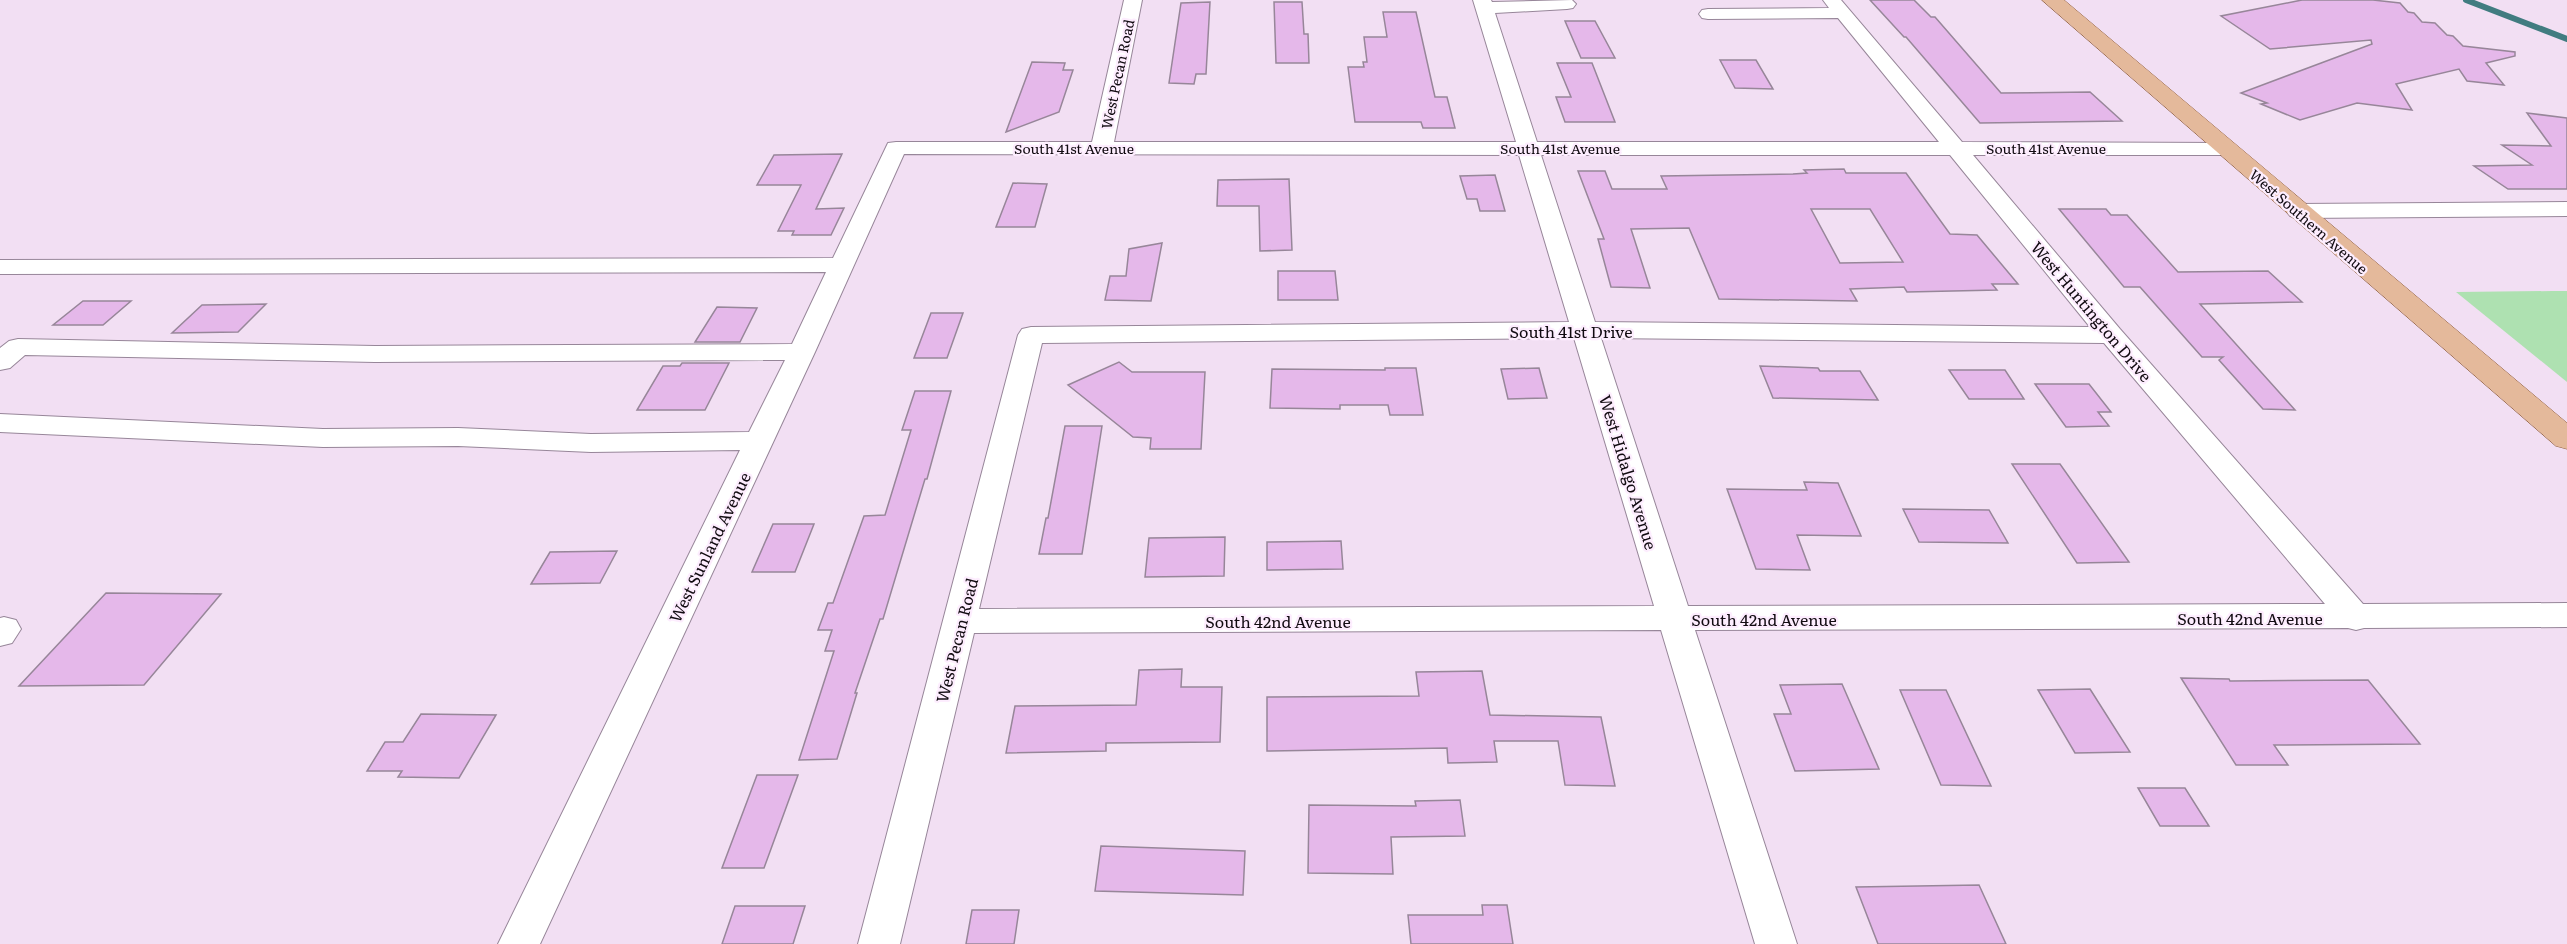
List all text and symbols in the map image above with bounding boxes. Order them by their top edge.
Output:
street label: West Pecan Road [1096,17,1138,131]
street label: South 41st Avenue [1014,138,1134,158]
street label: South 41st Avenue [1500,138,1620,158]
street label: South 41st Avenue [1986,138,2106,158]
street label: West Southern Avenue [2246,164,2372,278]
street label: West Huntington Drive [2026,236,2158,386]
street label: South 41st Drive [1510,319,1632,343]
street label: West Hidalgo Avenue [1594,392,1664,552]
street label: West Sunland Avenue [662,468,756,626]
street label: West Pecan Road [929,575,983,705]
street label: South 42nd Avenue [2177,606,2323,630]
street label: South 42nd Avenue [1691,607,1837,631]
street label: South 42nd Avenue [1205,609,1351,633]

